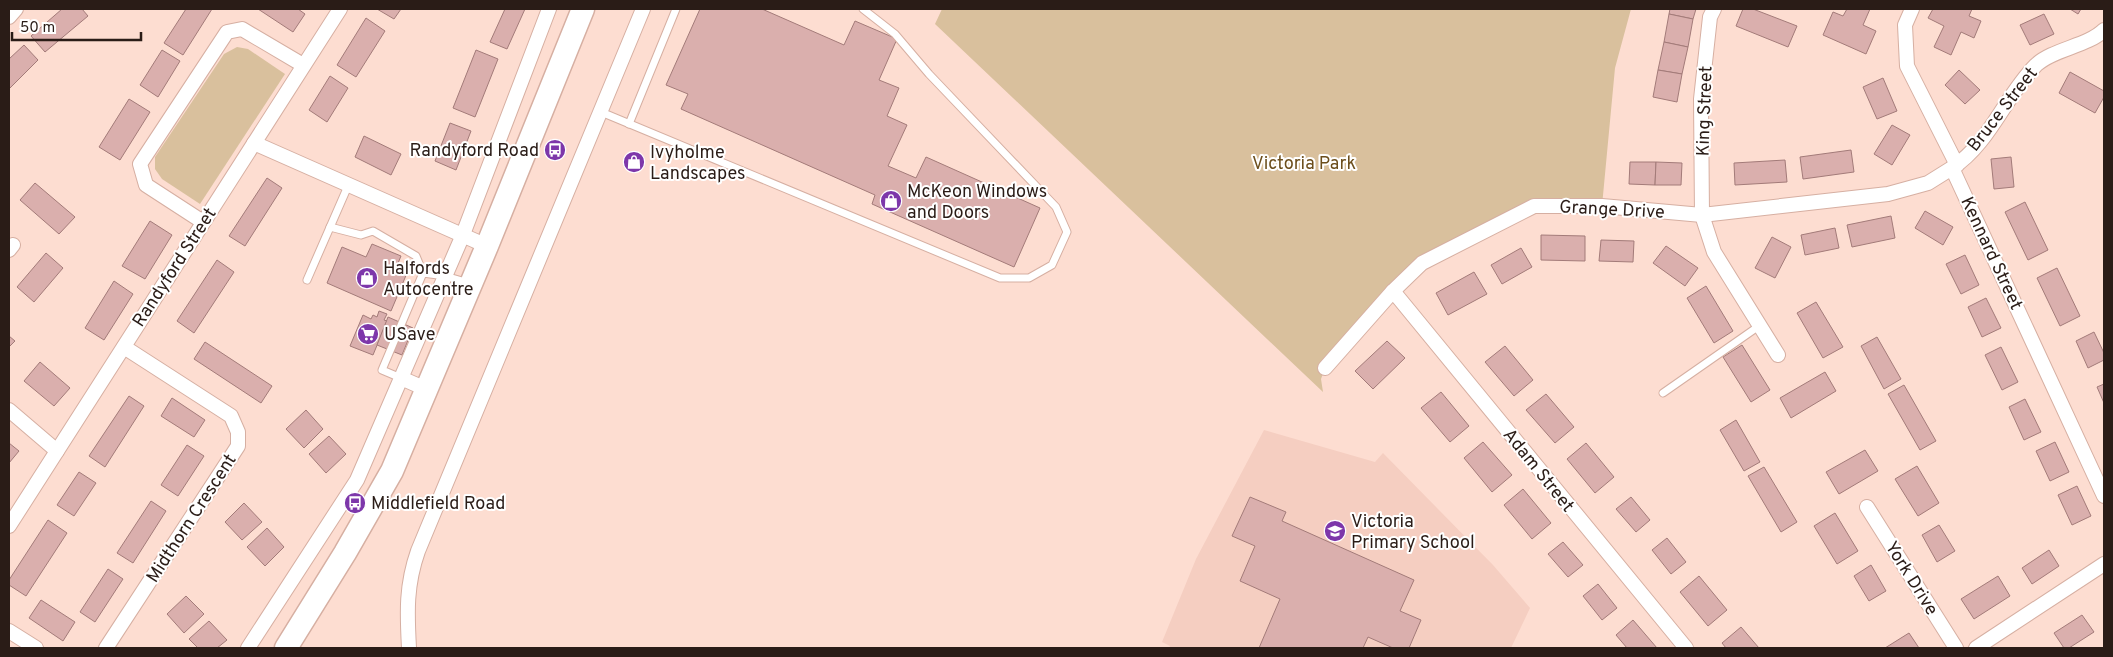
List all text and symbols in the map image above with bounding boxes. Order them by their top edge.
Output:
scale bar [12,10,141,42]
text: 50 m [20,19,55,38]
street label: Bruce Street [1963,63,2043,157]
street label: King Street [1692,65,1719,157]
bus stop icon: Randyford Road [543,138,567,162]
place label: Randyford Road [409,140,539,163]
place label: Ivyholme Landscapes [650,142,745,186]
shop icon: Ivyholme Landscapes [622,150,646,174]
park label: Victoria Park [1252,153,1356,176]
place label: McKeon Windows and Doors [907,181,1047,225]
shop icon: McKeon Windows and Doors [879,189,903,213]
street label: Kennard Street [1954,193,2027,314]
street label: Grange Drive [1559,196,1665,225]
street label: Randyford Street [128,204,222,332]
place label: Halfords Autocentre [383,258,473,302]
shop icon: Halfords Autocentre [355,266,379,290]
supermarket icon: USave [356,322,380,346]
place label: USave [384,324,435,347]
street label: Adam Street [1497,424,1579,517]
street label: Midthorn Crescent [142,450,242,588]
bus stop icon: Middlefield Road [343,491,367,515]
place label: Middlefield Road [371,493,505,516]
place label: Victoria Primary School [1351,511,1475,555]
school or university icon: Victoria Primary School [1323,519,1347,543]
street label: York Drive [1879,537,1943,620]

